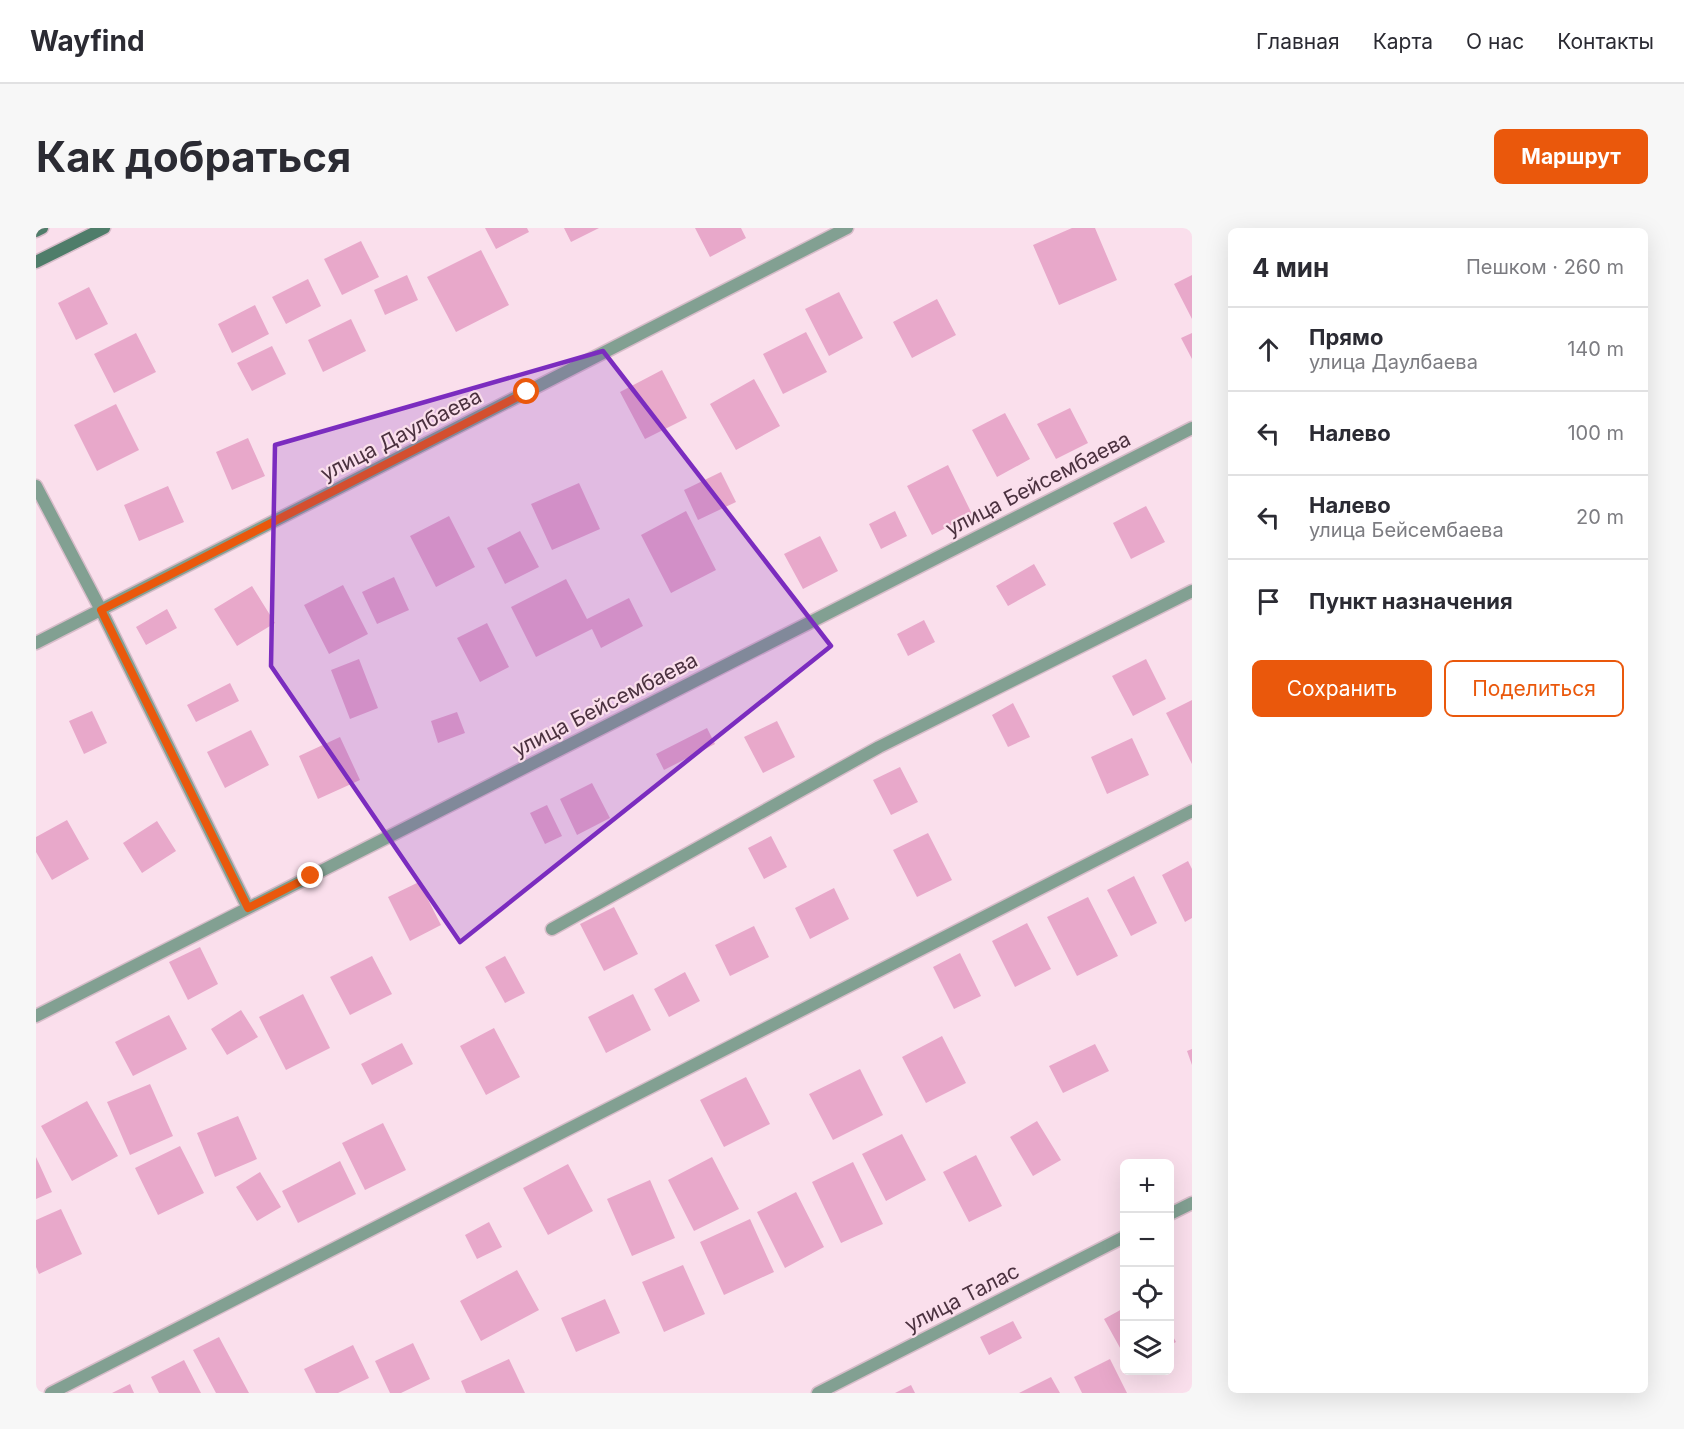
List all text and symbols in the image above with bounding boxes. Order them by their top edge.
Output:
text: Wayfind [30,24,145,58]
text: Главная [1256,29,1340,54]
text: Карта [1373,29,1433,54]
text: О нас [1466,29,1524,54]
text: Контакты [1557,29,1654,54]
button: Маршрут [1494,129,1648,184]
text: Как добраться [36,131,351,182]
text: 4 мин [1252,252,1329,283]
text: Пешком · 260 m [1466,255,1624,279]
text: Прямо [1309,324,1383,350]
icon: ahead [1252,333,1285,366]
text: 140 m [1567,337,1624,361]
text: улица Даулбаева [1309,350,1478,374]
route start [513,378,539,404]
street label: улица Даулбаева [316,383,485,486]
icon: left [1252,417,1285,450]
text: Налево [1309,420,1391,446]
text: 100 m [1567,421,1624,445]
street label: улица Бейсембаева [941,426,1134,541]
text: Налево [1309,492,1391,518]
icon: left [1252,501,1285,534]
text: 20 m [1576,505,1624,529]
text: улица Бейсембаева [1309,518,1504,542]
icon: arrive [1252,585,1285,618]
text: Пункт назначения [1309,588,1513,614]
street label: улица Бейсембаева [508,647,701,762]
button: Сохранить [1252,660,1432,717]
button: Поделиться [1444,660,1624,717]
route end [297,862,323,888]
map controls [1120,1159,1174,1375]
button: + [1120,1159,1174,1213]
button: − [1120,1213,1174,1267]
street label: улица Талас [900,1258,1023,1337]
button: locate [1120,1267,1174,1321]
button: layers [1120,1321,1174,1375]

